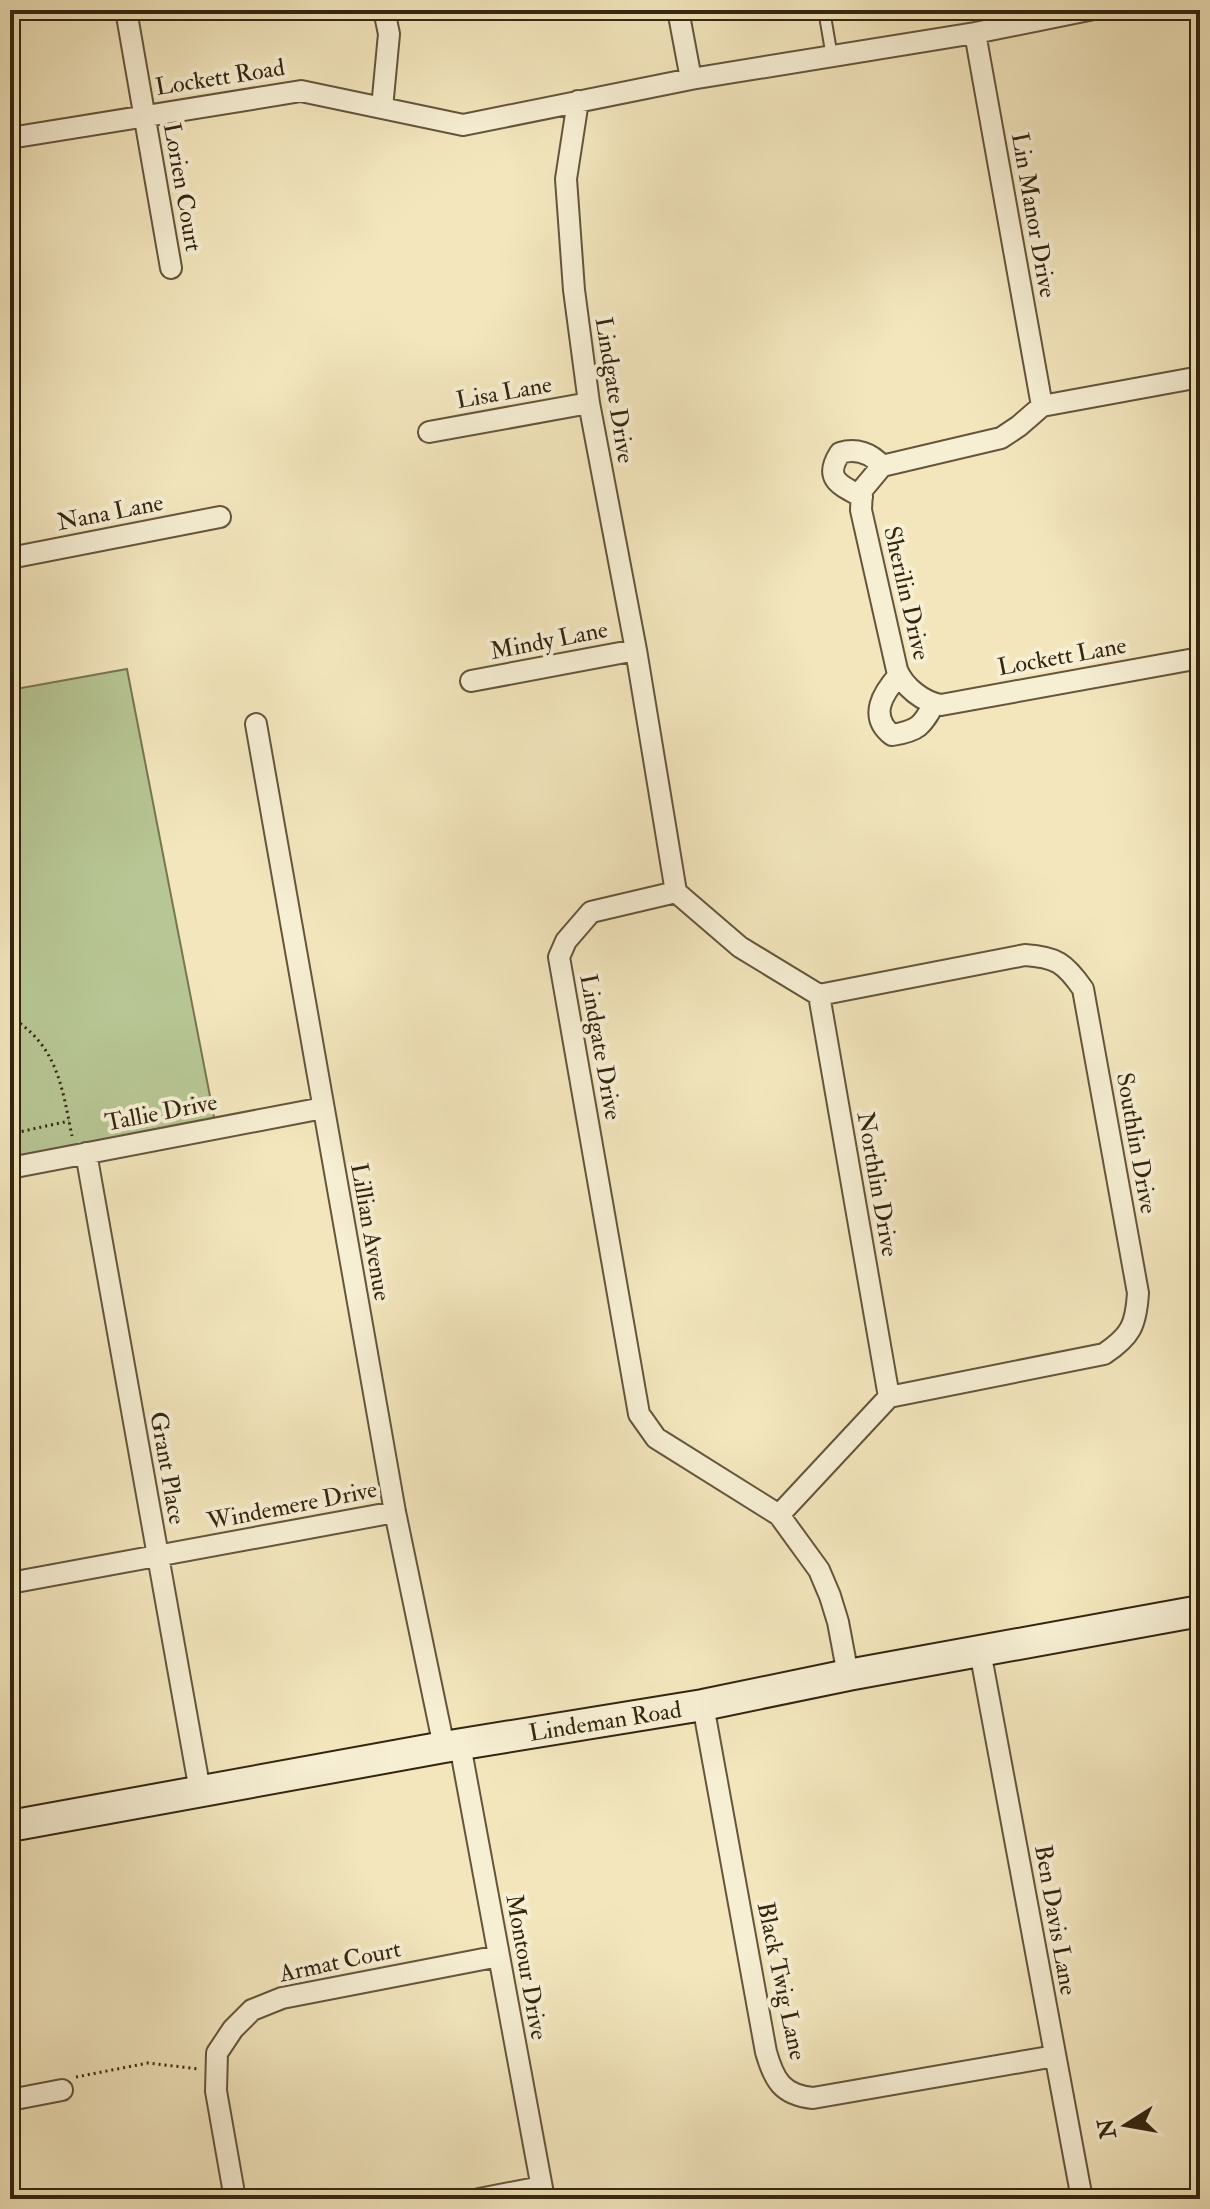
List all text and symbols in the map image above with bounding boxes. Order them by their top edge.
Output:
street label: Lockett Road [153,52,287,103]
street label: Lorien Court [156,120,209,254]
street label: Lin Manor Drive [1004,130,1063,300]
street label: Lindgate Drive [588,315,641,465]
street label: Lisa Lane [454,369,554,416]
street label: Nana Lane [54,487,166,538]
street label: Sherilin Drive [876,523,937,663]
street label: Mindy Lane [488,614,610,667]
street label: Lockett Lane [995,630,1129,683]
street label: Lindgate Drive [572,972,629,1122]
street label: Southlin Drive [1109,1070,1164,1216]
street label: Tallie Drive [102,1086,220,1139]
street label: Northlin Drive [850,1109,906,1259]
street label: Lillian Avenue [343,1161,398,1303]
street label: Grant Place [142,1409,193,1527]
street label: Windemere Drive [204,1474,380,1537]
street label: Lindeman Road [527,1694,684,1749]
street label: Ben Davis Lane [1027,1843,1084,1998]
street label: Montour Drive [498,1892,555,2042]
street label: Black Twig Lane [750,1899,813,2063]
street label: Armat Court [275,1933,404,1990]
north arrow [1086,2085,1166,2165]
text: N [1092,2116,1123,2142]

